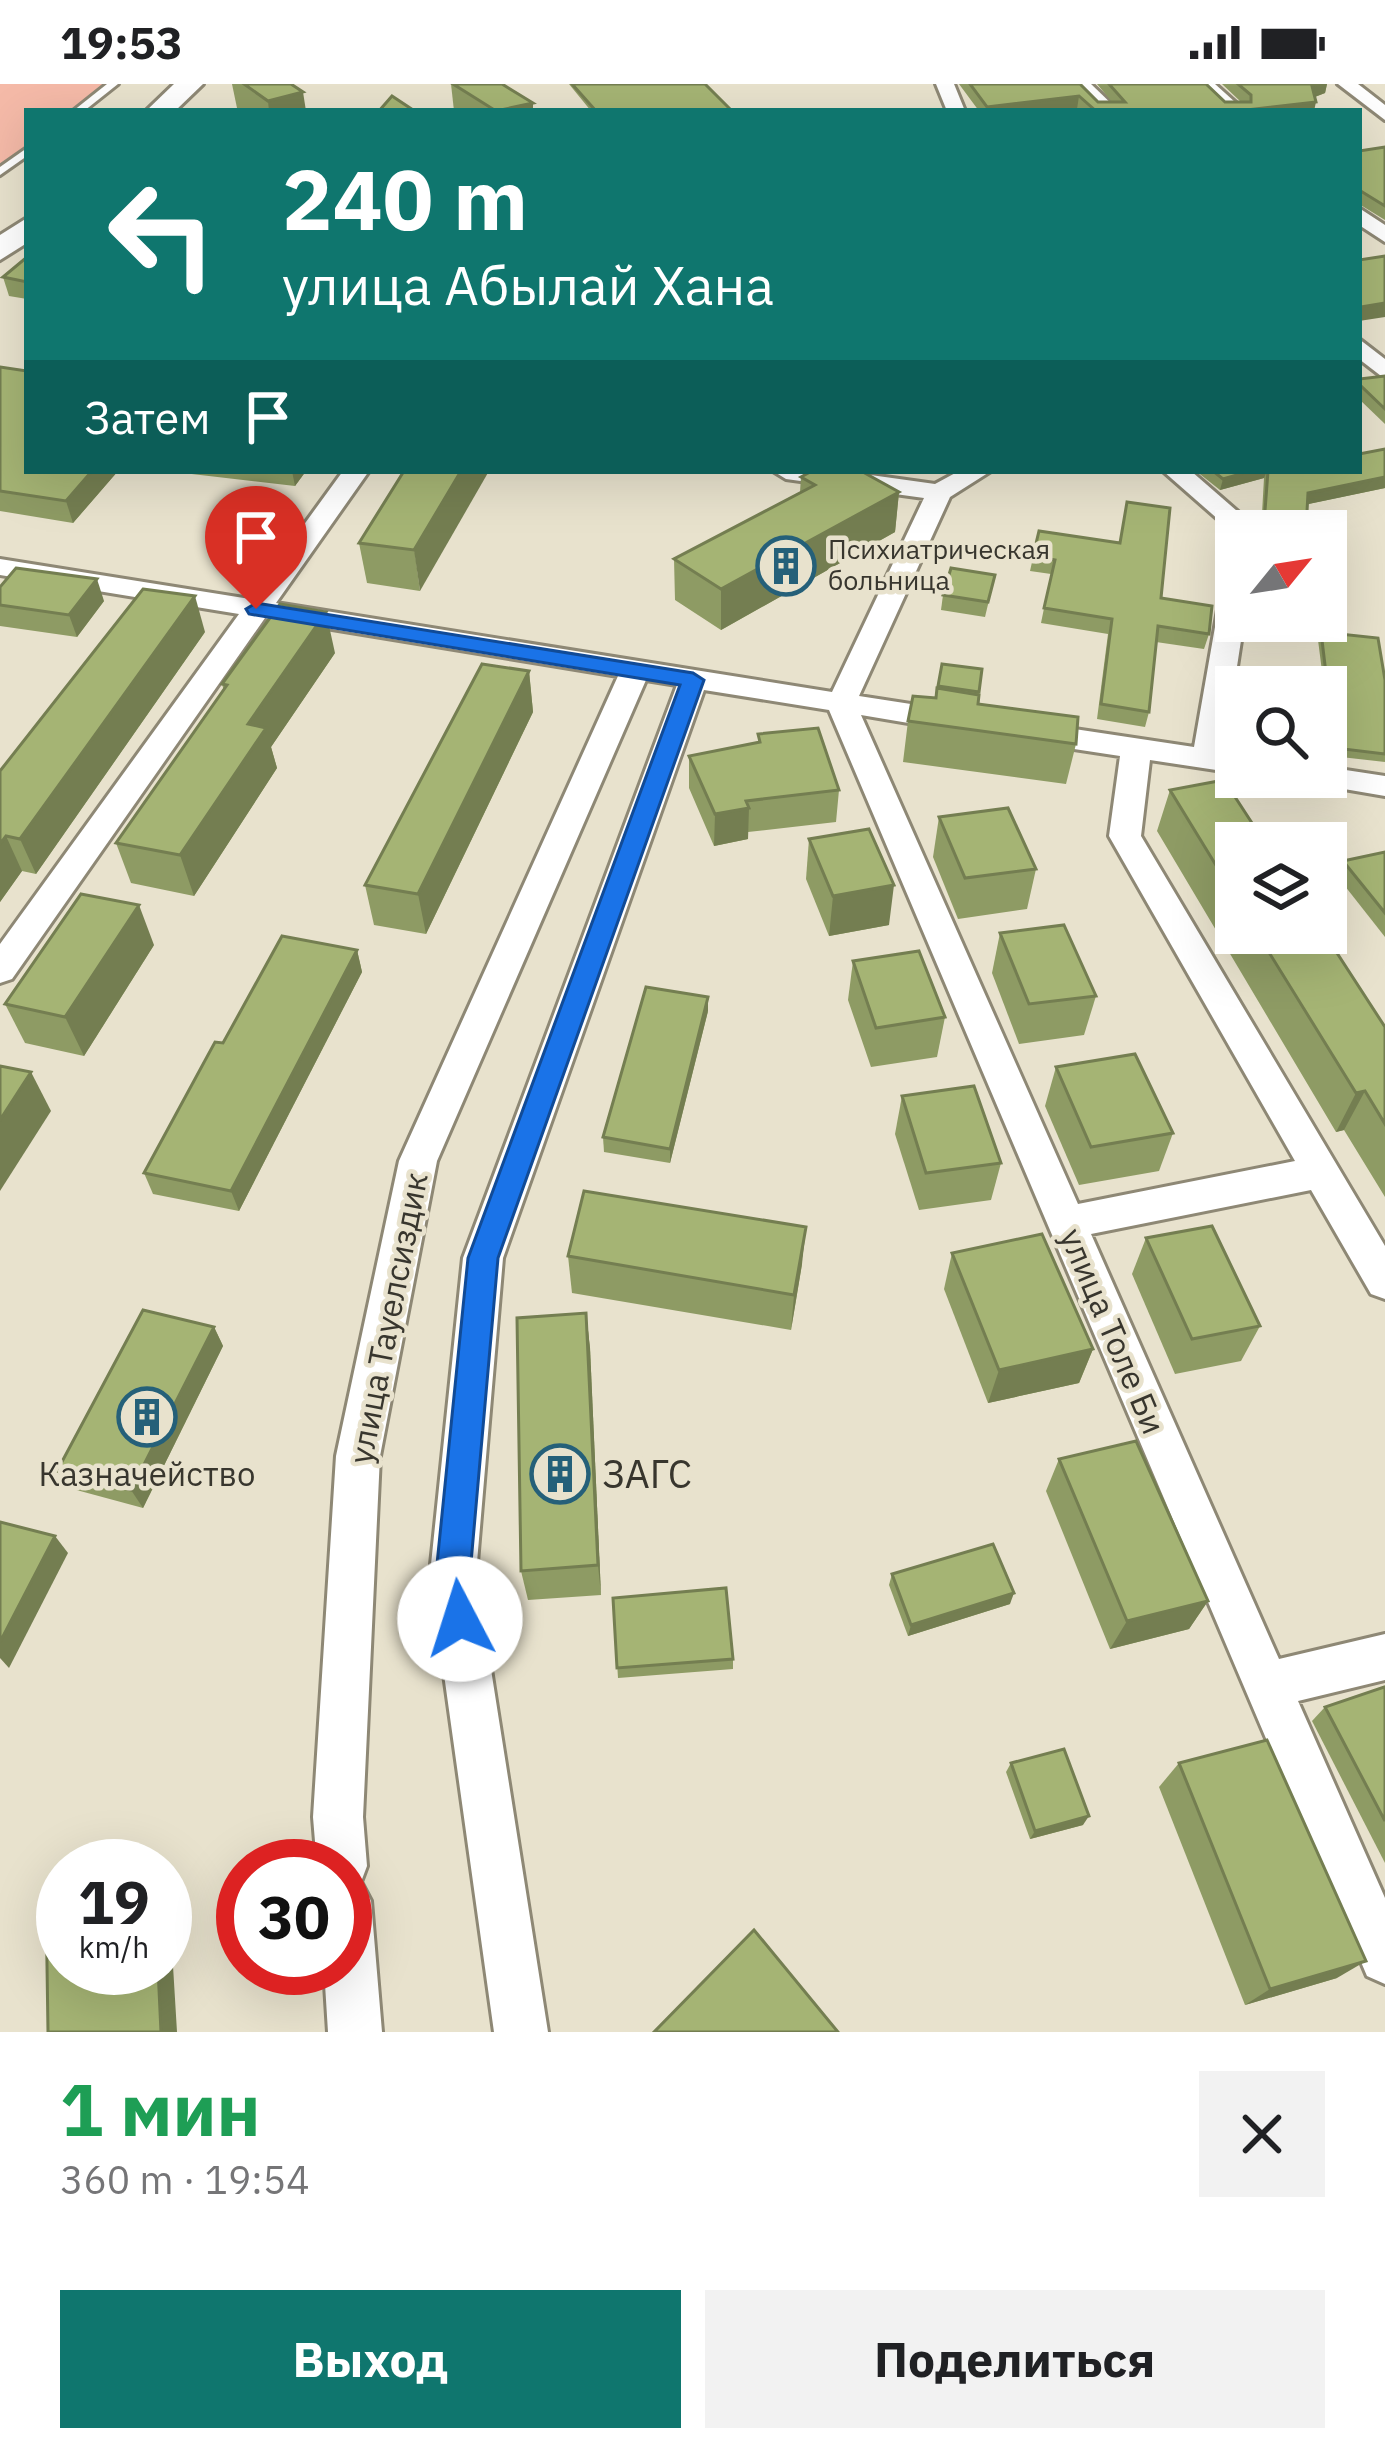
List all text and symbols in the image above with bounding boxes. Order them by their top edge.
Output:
text: 19:53 [60,13,183,71]
text: 240 m [282,144,528,253]
icon: left [84,156,240,312]
text: улица Абылай Хана [282,250,774,320]
icon: arrive [235,384,301,450]
text: Затем [84,388,211,446]
pin [205,486,307,609]
icon: arrive [223,504,289,570]
north arrow [1215,510,1347,642]
map controls [1215,510,1347,954]
place label: Психиатрическая больница [828,531,1050,597]
building icon: Психиатрическая больница [755,535,817,597]
button: search [1215,666,1347,798]
button: layers [1215,822,1347,954]
street label: улица Тауелсиздик [338,1169,437,1467]
street label: улица Толе Би [1051,1222,1176,1440]
building icon: Казначейство [116,1386,178,1448]
building icon: ЗАГС [529,1443,591,1505]
place label: ЗАГС [602,1448,692,1499]
place label: Казначейство [39,1452,255,1495]
position arrow [397,1556,523,1682]
speed limit sign: 30 [216,1839,372,1995]
text: 19 [78,1862,150,1941]
text: km/h [79,1927,149,1966]
text: 1 мин [60,2062,261,2156]
button: close [1199,2071,1325,2197]
text: 360 m · 19:54 [60,2154,310,2205]
button: Выход [60,2290,681,2428]
button: Поделиться [705,2290,1325,2428]

